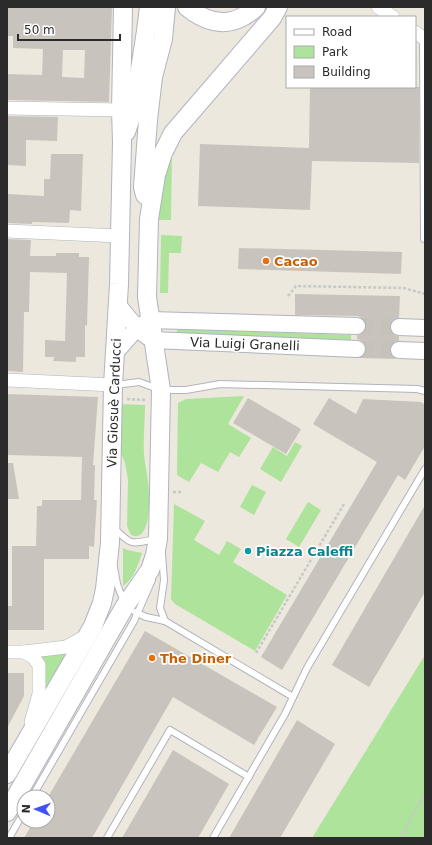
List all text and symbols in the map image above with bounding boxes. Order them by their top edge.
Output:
scale bar [18,16,120,42]
legend [286,16,416,88]
text: 50 m [24,23,55,37]
text: Road [322,25,352,39]
text: Park [322,45,348,59]
text: Building [322,65,371,79]
place label: Cacao [274,254,318,269]
marker: Cacao [261,256,271,266]
street label: Via Luigi Granelli [190,335,300,353]
street label: Via Giosuè Carducci [104,338,124,468]
place label: Piazza Caleffi [256,544,353,559]
marker: Piazza Caleffi [243,546,253,556]
place label: The Diner [160,651,232,666]
marker: The Diner [147,653,157,663]
north arrow [16,789,56,829]
text: N [20,804,33,814]

